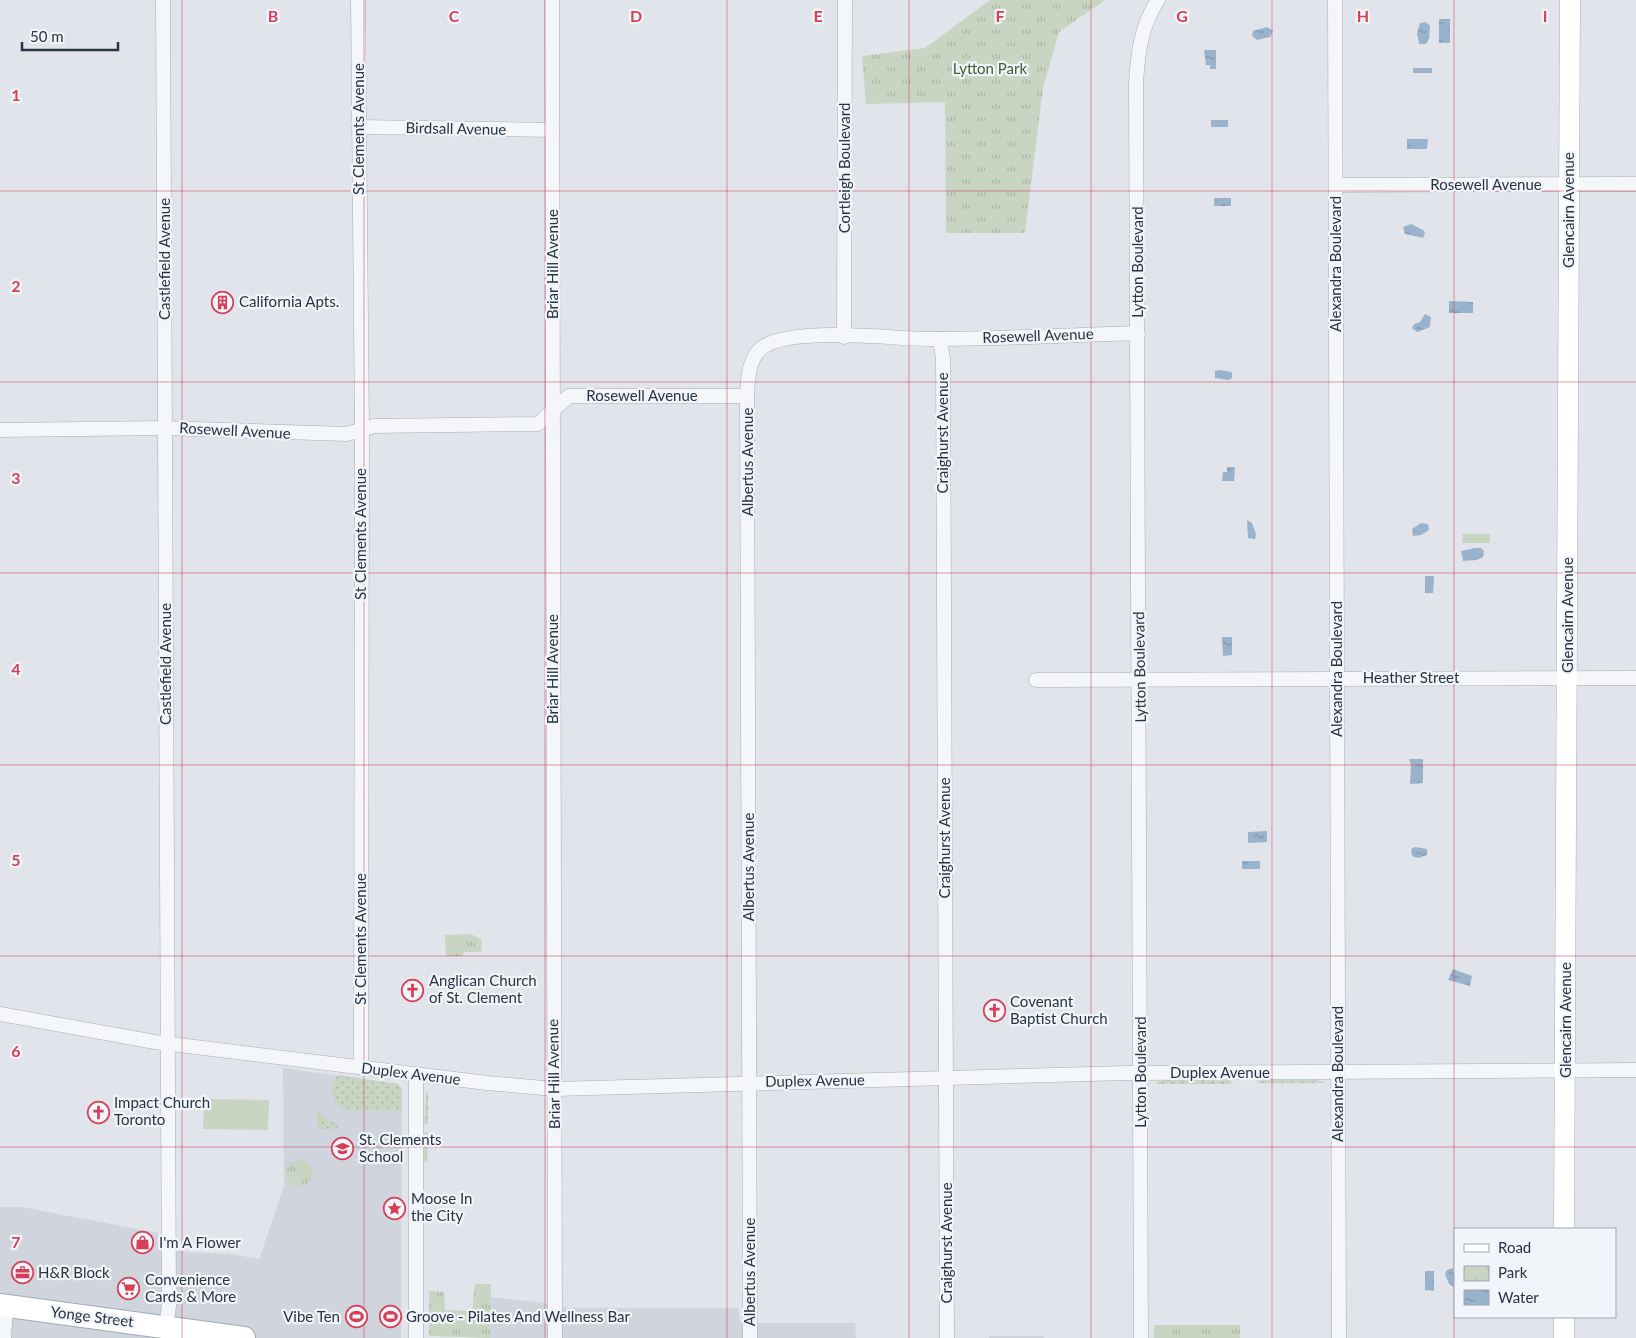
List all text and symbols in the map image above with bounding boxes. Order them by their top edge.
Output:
text: B [268,6,278,25]
text: C [449,6,460,25]
text: D [630,6,642,25]
text: E [813,6,823,25]
text: F [995,6,1005,25]
text: G [1176,6,1188,25]
text: H [1357,6,1369,25]
text: I [1543,6,1547,25]
scale bar [22,20,119,52]
text: 50 m [30,27,64,45]
park label: Lytton Park [953,59,1028,77]
street label: St Clements Avenue [349,63,367,195]
text: 1 [11,85,21,104]
street label: Cortleigh Boulevard [835,103,853,233]
street label: Birdsall Avenue [406,118,507,138]
street label: Glencairn Avenue [1559,152,1577,268]
street label: Rosewell Avenue [1430,175,1542,193]
street label: Alexandra Boulevard [1326,196,1344,332]
street label: Castlefield Avenue [155,198,173,320]
street label: Lytton Boulevard [1128,206,1146,318]
street label: Briar Hill Avenue [543,209,561,319]
text: 2 [11,276,21,295]
building icon: California Apts. [211,290,235,314]
place label: California Apts. [239,292,339,310]
street label: Rosewell Avenue [982,324,1094,346]
street label: Craighurst Avenue [933,372,951,494]
street label: Rosewell Avenue [586,386,698,404]
street label: Albertus Avenue [738,408,756,516]
street label: Rosewell Avenue [179,418,291,442]
text: 3 [11,468,21,487]
street label: St Clements Avenue [351,468,369,600]
street label: Glencairn Avenue [1558,557,1576,673]
street label: Alexandra Boulevard [1327,601,1345,737]
street label: Castlefield Avenue [156,603,174,725]
street label: Lytton Boulevard [1129,611,1149,723]
street label: Briar Hill Avenue [543,614,561,724]
text: 4 [11,659,21,678]
street label: Heather Street [1363,668,1460,686]
street label: Craighurst Avenue [935,777,953,899]
street label: Albertus Avenue [739,813,757,921]
text: 5 [11,850,21,869]
street label: St Clements Avenue [351,873,369,1005]
street label: Glencairn Avenue [1556,962,1574,1078]
place label: Anglican Church of St. Clement [429,971,537,1006]
church icon: Anglican Church of St. Clement [401,978,425,1002]
place label: Covenant Baptist Church [1010,992,1108,1027]
church icon: Covenant Baptist Church [982,999,1006,1023]
street label: Alexandra Boulevard [1328,1006,1346,1142]
street label: Lytton Boulevard [1131,1016,1149,1128]
street label: Briar Hill Avenue [543,1019,563,1129]
text: 6 [11,1041,21,1060]
street label: Duplex Avenue [360,1058,462,1088]
street label: Duplex Avenue [1170,1063,1270,1081]
street label: Duplex Avenue [765,1070,865,1090]
place label: Impact Church Toronto [114,1093,210,1128]
church icon: Impact Church Toronto [86,1100,110,1124]
place label: St. Clements School [359,1130,441,1165]
school or university icon: St. Clements School [331,1137,355,1161]
street label: Craighurst Avenue [937,1182,955,1304]
place label: Moose In the City [411,1189,472,1224]
place icon: Moose In the City [383,1196,407,1220]
street label: Albertus Avenue [740,1218,758,1326]
legend [1454,1228,1616,1318]
shop icon: I'm A Flower [131,1231,155,1255]
text: 7 [11,1232,21,1251]
place label: I'm A Flower [159,1233,241,1251]
text: Road [1498,1238,1531,1256]
office icon: H&R Block [10,1261,34,1285]
place label: H&R Block [38,1263,110,1281]
text: Park [1498,1263,1528,1281]
place label: Convenience Cards & More [145,1270,236,1305]
supermarket icon: Convenience Cards & More [117,1277,141,1301]
text: Water [1498,1288,1539,1306]
street label: Yonge Street [50,1302,135,1330]
sports icon: Vibe Ten [344,1305,368,1329]
sports icon: Groove - Pilates And Wellness Bar [378,1305,402,1329]
place label: Vibe Ten [283,1307,340,1325]
place label: Groove - Pilates And Wellness Bar [406,1307,630,1325]

